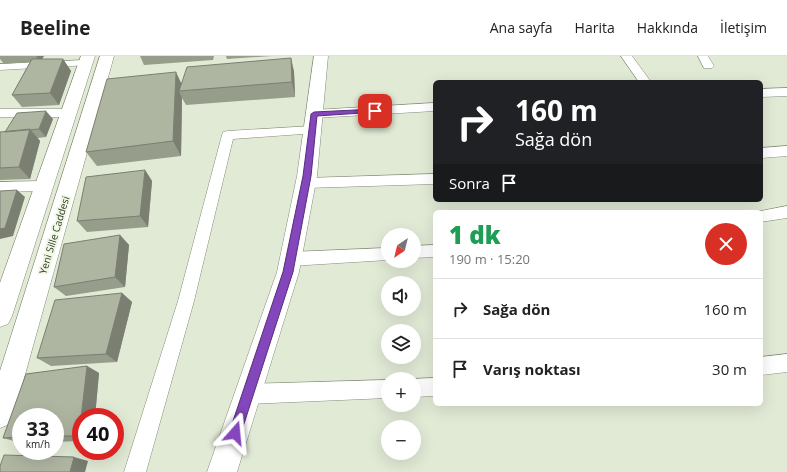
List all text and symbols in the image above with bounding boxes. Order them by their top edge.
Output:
text: Beeline [20,15,91,41]
text: Ana sayfa [490,18,553,37]
text: Harita [575,18,615,37]
text: Hakkında [637,18,698,37]
text: İletişim [720,18,767,37]
text: 160 m [515,91,598,129]
pin [358,94,392,128]
icon: right [449,96,501,148]
icon: arrive [364,100,386,122]
text: Sağa dön [515,127,592,151]
icon: arrive [498,172,520,194]
text: Sonra [449,173,490,193]
street label: Yeni Sille Caddesi [36,194,72,276]
text: 1 dk [449,218,501,251]
button: close [705,223,747,265]
north arrow [381,228,421,268]
map controls [381,228,421,460]
text: 190 m · 15:20 [449,250,530,268]
button: sound [381,276,421,316]
icon: right [449,298,471,320]
text: Sağa dön [483,299,550,319]
text: 160 m [703,299,747,319]
button: layers [381,324,421,364]
icon: arrive [449,358,471,380]
text: Varış noktası [483,359,581,379]
text: 30 m [712,359,747,379]
button: + [381,372,421,412]
speed limit sign: 40 [72,408,124,460]
position arrow [214,412,256,454]
text: 33 [27,415,49,442]
button: − [381,420,421,460]
text: km/h [26,437,50,451]

